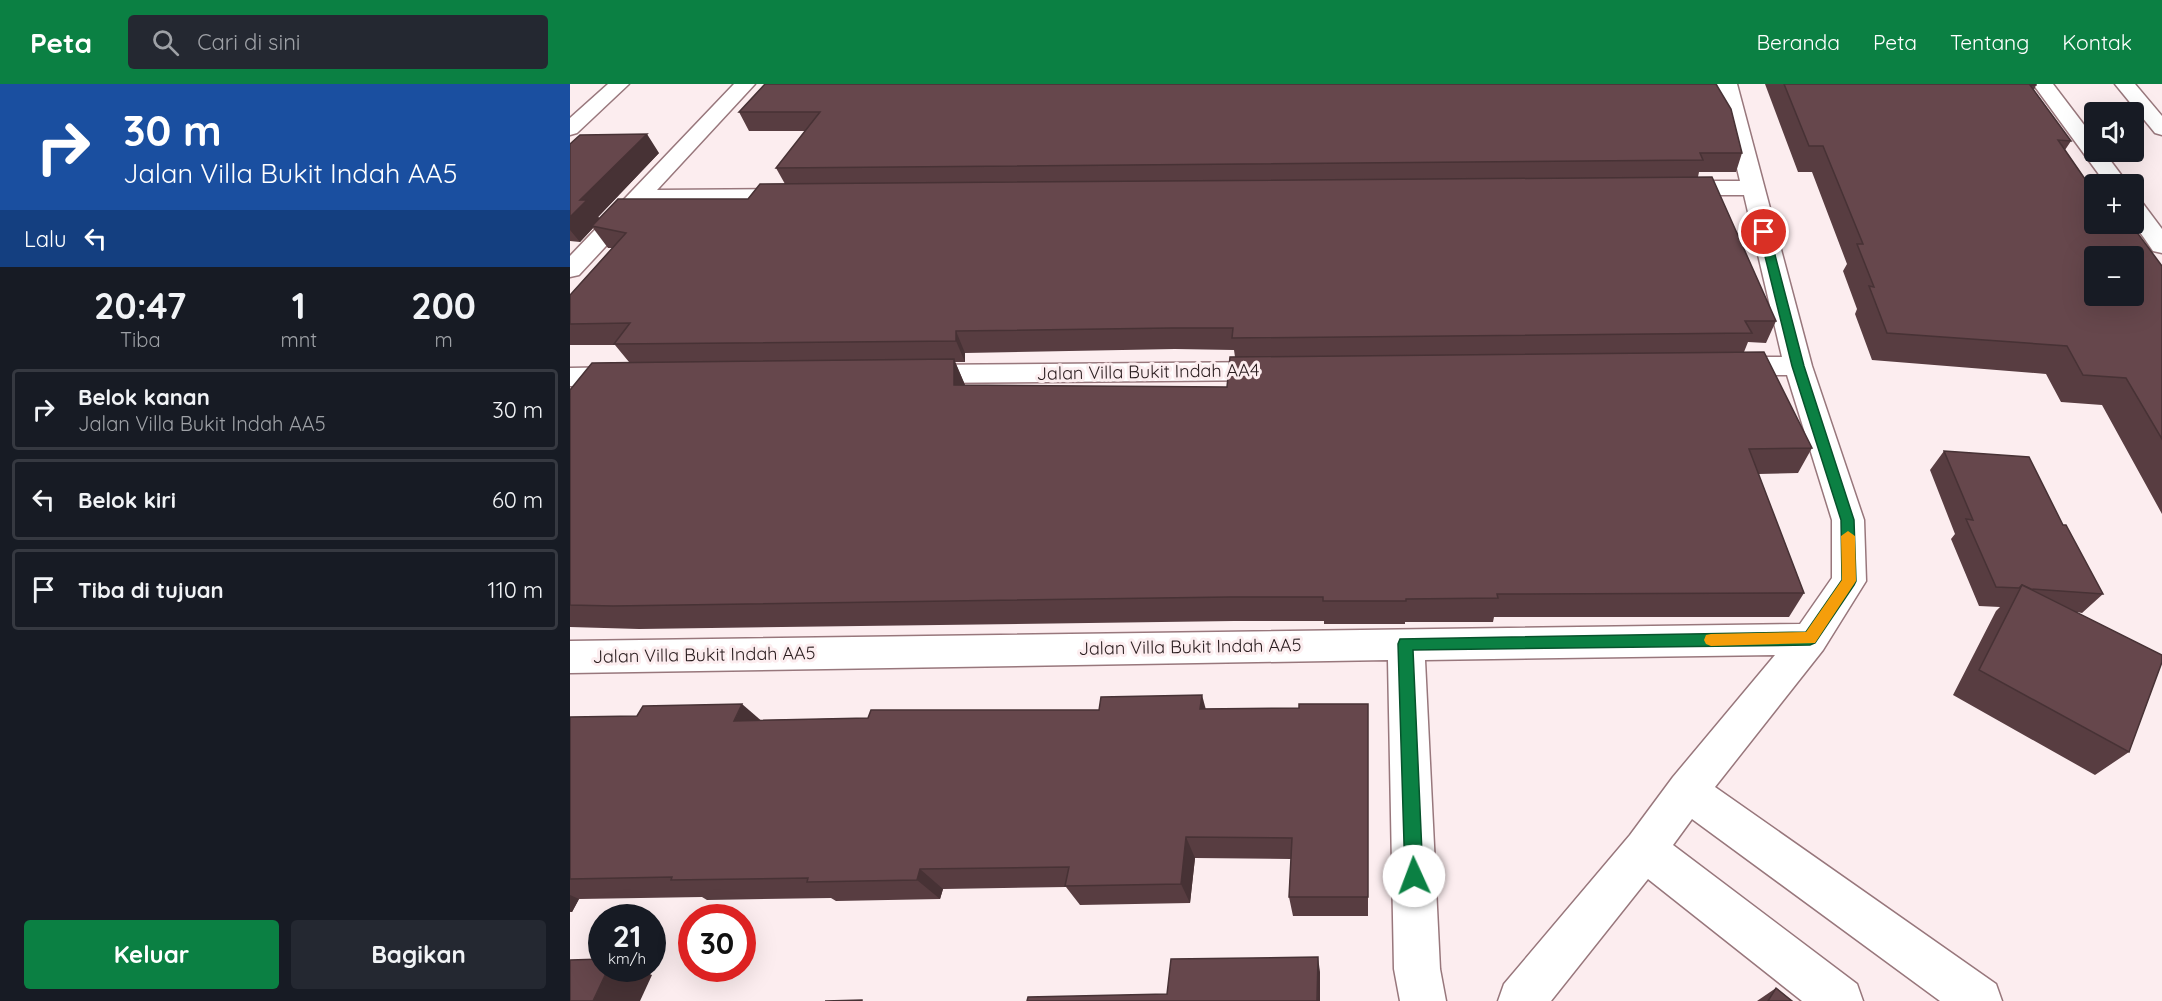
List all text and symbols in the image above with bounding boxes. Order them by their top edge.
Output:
search box [128,15,548,69]
text: Peta [30,25,92,60]
icon: search [149,26,182,59]
text: Cari di sini [197,28,301,56]
text: Beranda [1756,29,1840,55]
text: Peta [1873,29,1917,55]
text: Tentang [1950,29,2029,55]
text: Kontak [2062,29,2132,55]
map controls [2084,102,2144,306]
button: sound [2084,102,2144,162]
text: 30 m [123,104,222,157]
icon: right [24,108,102,186]
text: Jalan Villa Bukit Indah AA5 [123,156,457,190]
button: + [2084,174,2144,234]
pin [1738,206,1789,257]
icon: arrive [1747,215,1780,248]
icon: left [79,222,112,255]
text: Lalu [24,225,67,253]
button: − [2084,246,2144,306]
text: 20:47 [94,283,186,328]
text: 1 [292,283,306,328]
text: 200 [411,283,476,328]
text: Tiba [120,327,161,352]
text: mnt [280,327,317,352]
text: m [434,327,453,352]
street label: Jalan Villa Bukit Indah AA4 [1037,358,1259,385]
text: Belok kanan [78,383,210,411]
icon: right [27,393,60,426]
text: 30 m [492,396,543,424]
text: Jalan Villa Bukit Indah AA5 [78,411,326,436]
icon: left [27,483,60,516]
text: Belok kiri [78,486,176,514]
text: 60 m [492,486,543,514]
icon: arrive [27,573,60,606]
text: Tiba di tujuan [78,576,224,604]
text: 110 m [488,576,543,604]
street label: Jalan Villa Bukit Indah AA5 [1078,633,1302,660]
street label: Jalan Villa Bukit Indah AA5 [592,641,816,668]
position arrow [1382,844,1446,908]
speed limit sign: 30 [678,904,756,982]
text: 21 [613,917,641,955]
button: Keluar [24,920,279,989]
button: Bagikan [291,920,546,989]
text: km/h [608,949,646,968]

